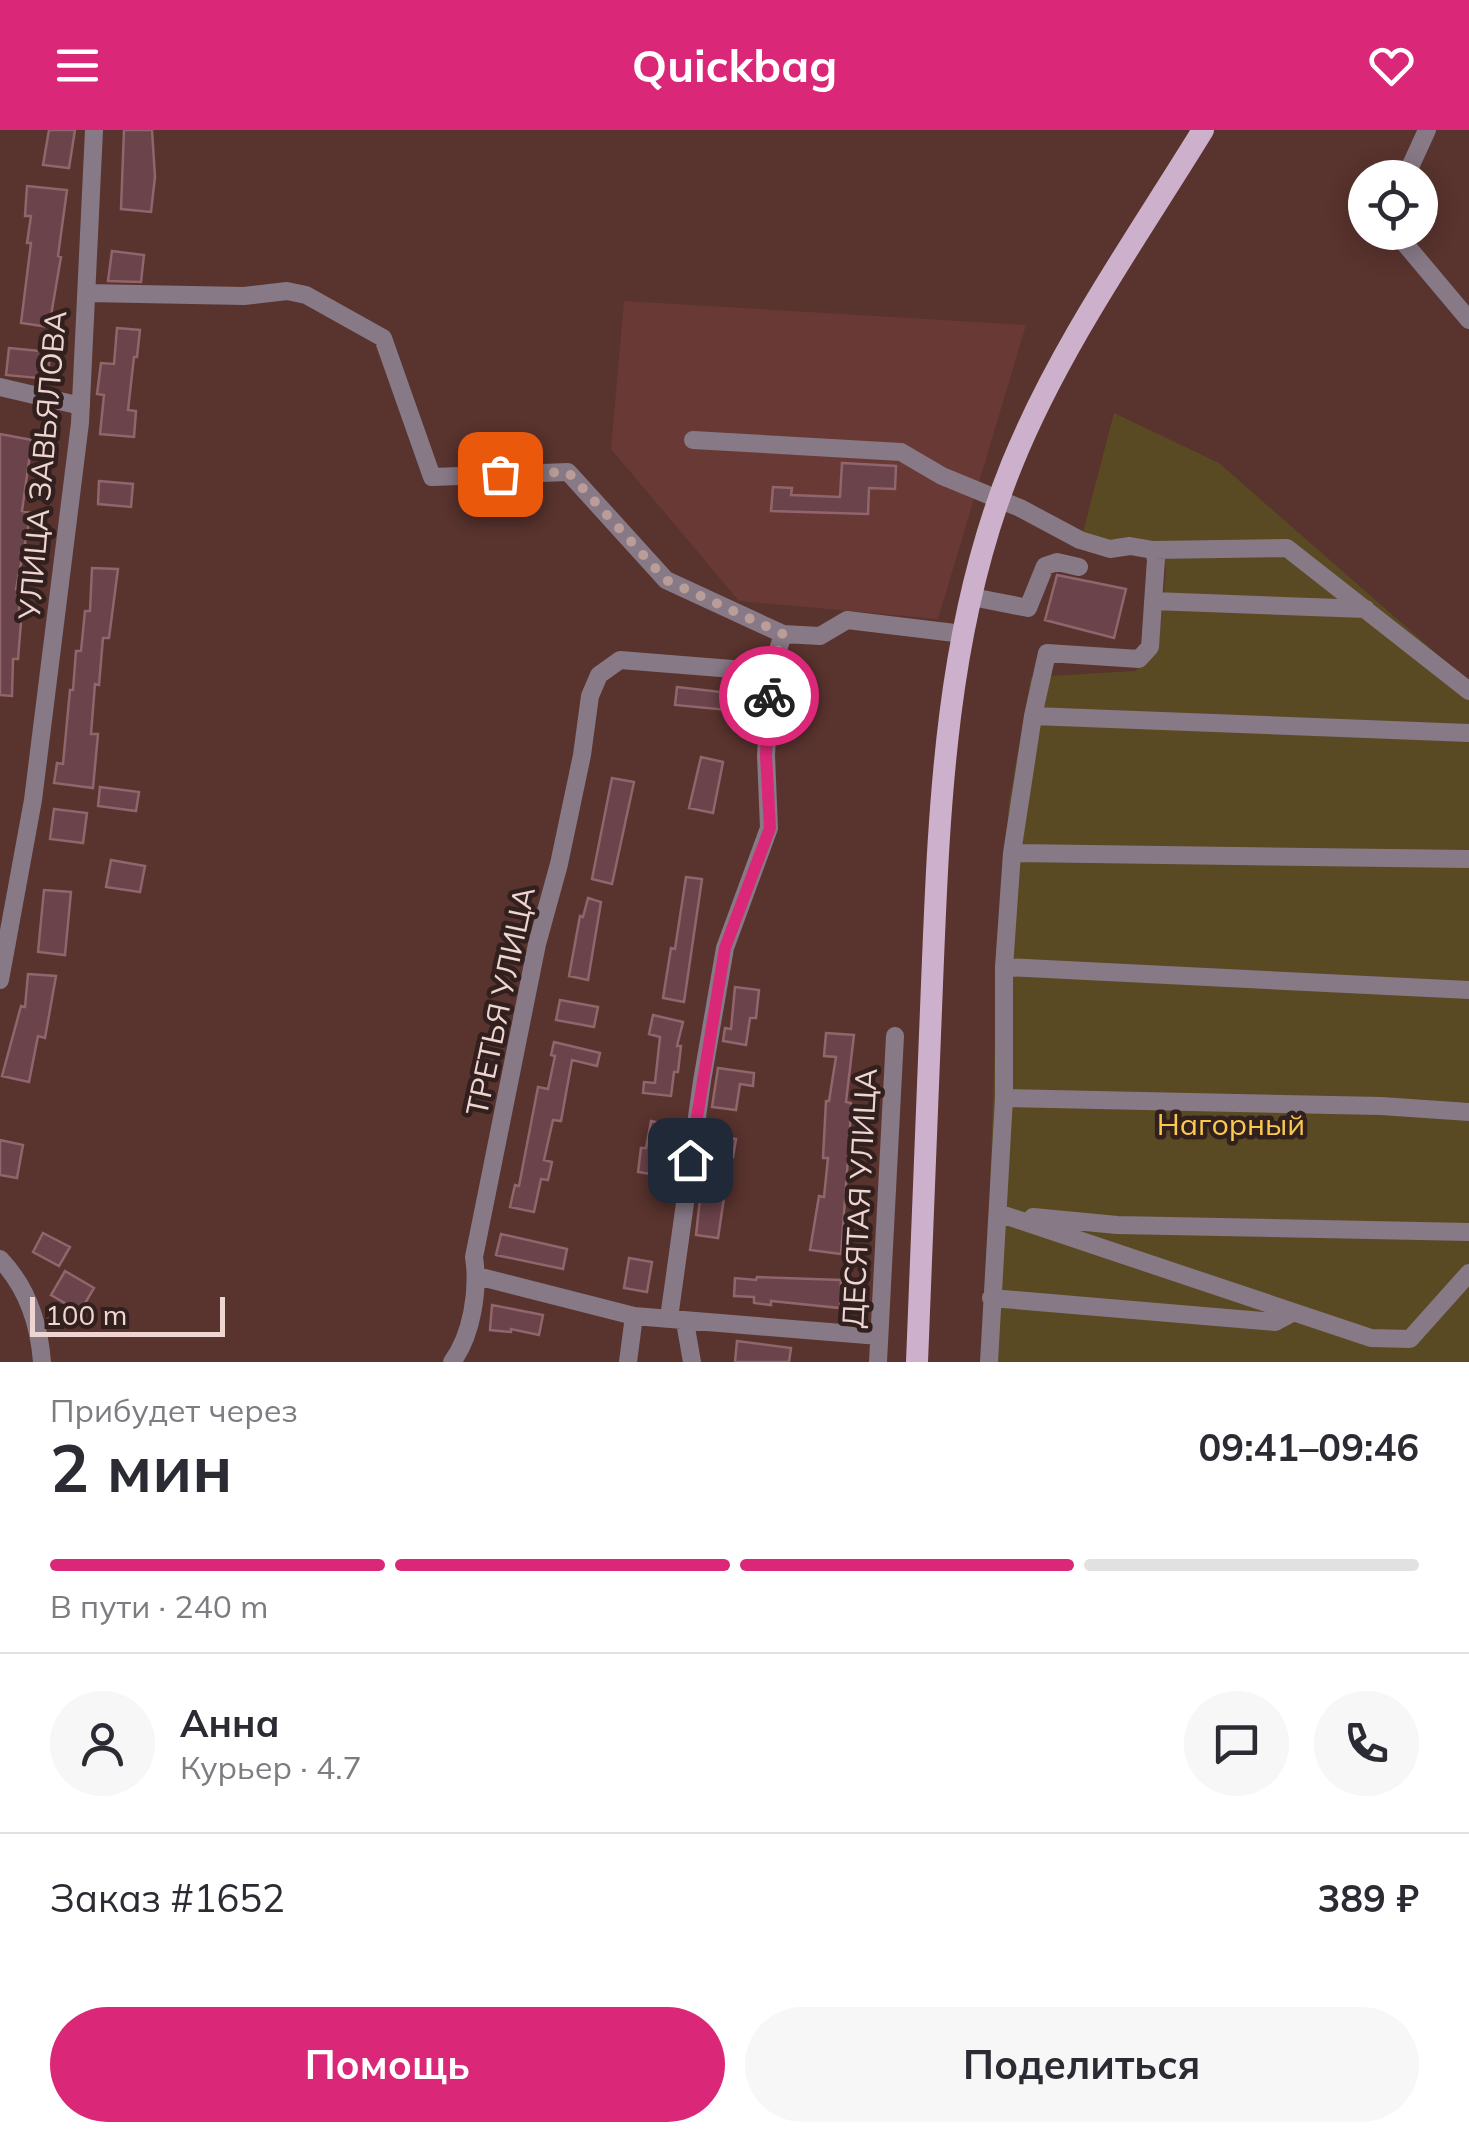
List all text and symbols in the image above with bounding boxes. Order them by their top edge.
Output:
text: Quickbag [632,37,837,93]
icon: menu [50,38,105,93]
icon: heart [1364,38,1419,93]
map controls [1348,160,1438,250]
button: locate [1348,160,1438,250]
street label: УЛИЦА ЗАВЬЯЛОВА [9,309,74,622]
pin [458,432,543,517]
icon: bag [473,447,528,502]
courier [719,646,819,746]
icon: bike [742,669,797,724]
street label: ТРЕТЬЯ УЛИЦА [457,883,543,1119]
street label: ДЕСЯТАЯ УЛИЦА [833,1067,885,1329]
park label: Нагорный [1157,1105,1305,1143]
pin [648,1118,733,1203]
icon: home [663,1133,718,1188]
scale bar [30,1292,225,1336]
text: 100 m [45,1297,127,1332]
text: Прибудет через [50,1390,298,1430]
text: 09:41–09:46 [1199,1423,1419,1471]
text: 2 мин [50,1427,232,1508]
text: В пути · 240 m [50,1586,268,1626]
button: person [50,1691,155,1796]
button: chat [1184,1691,1289,1796]
button: phone [1314,1691,1419,1796]
text: Анна [180,1699,280,1747]
text: Курьер · 4.7 [180,1747,362,1787]
text: Заказ #1652 [50,1874,285,1922]
text: 389 ₽ [1317,1874,1419,1922]
button: Помощь [50,2007,725,2122]
button: Поделиться [745,2007,1419,2122]

